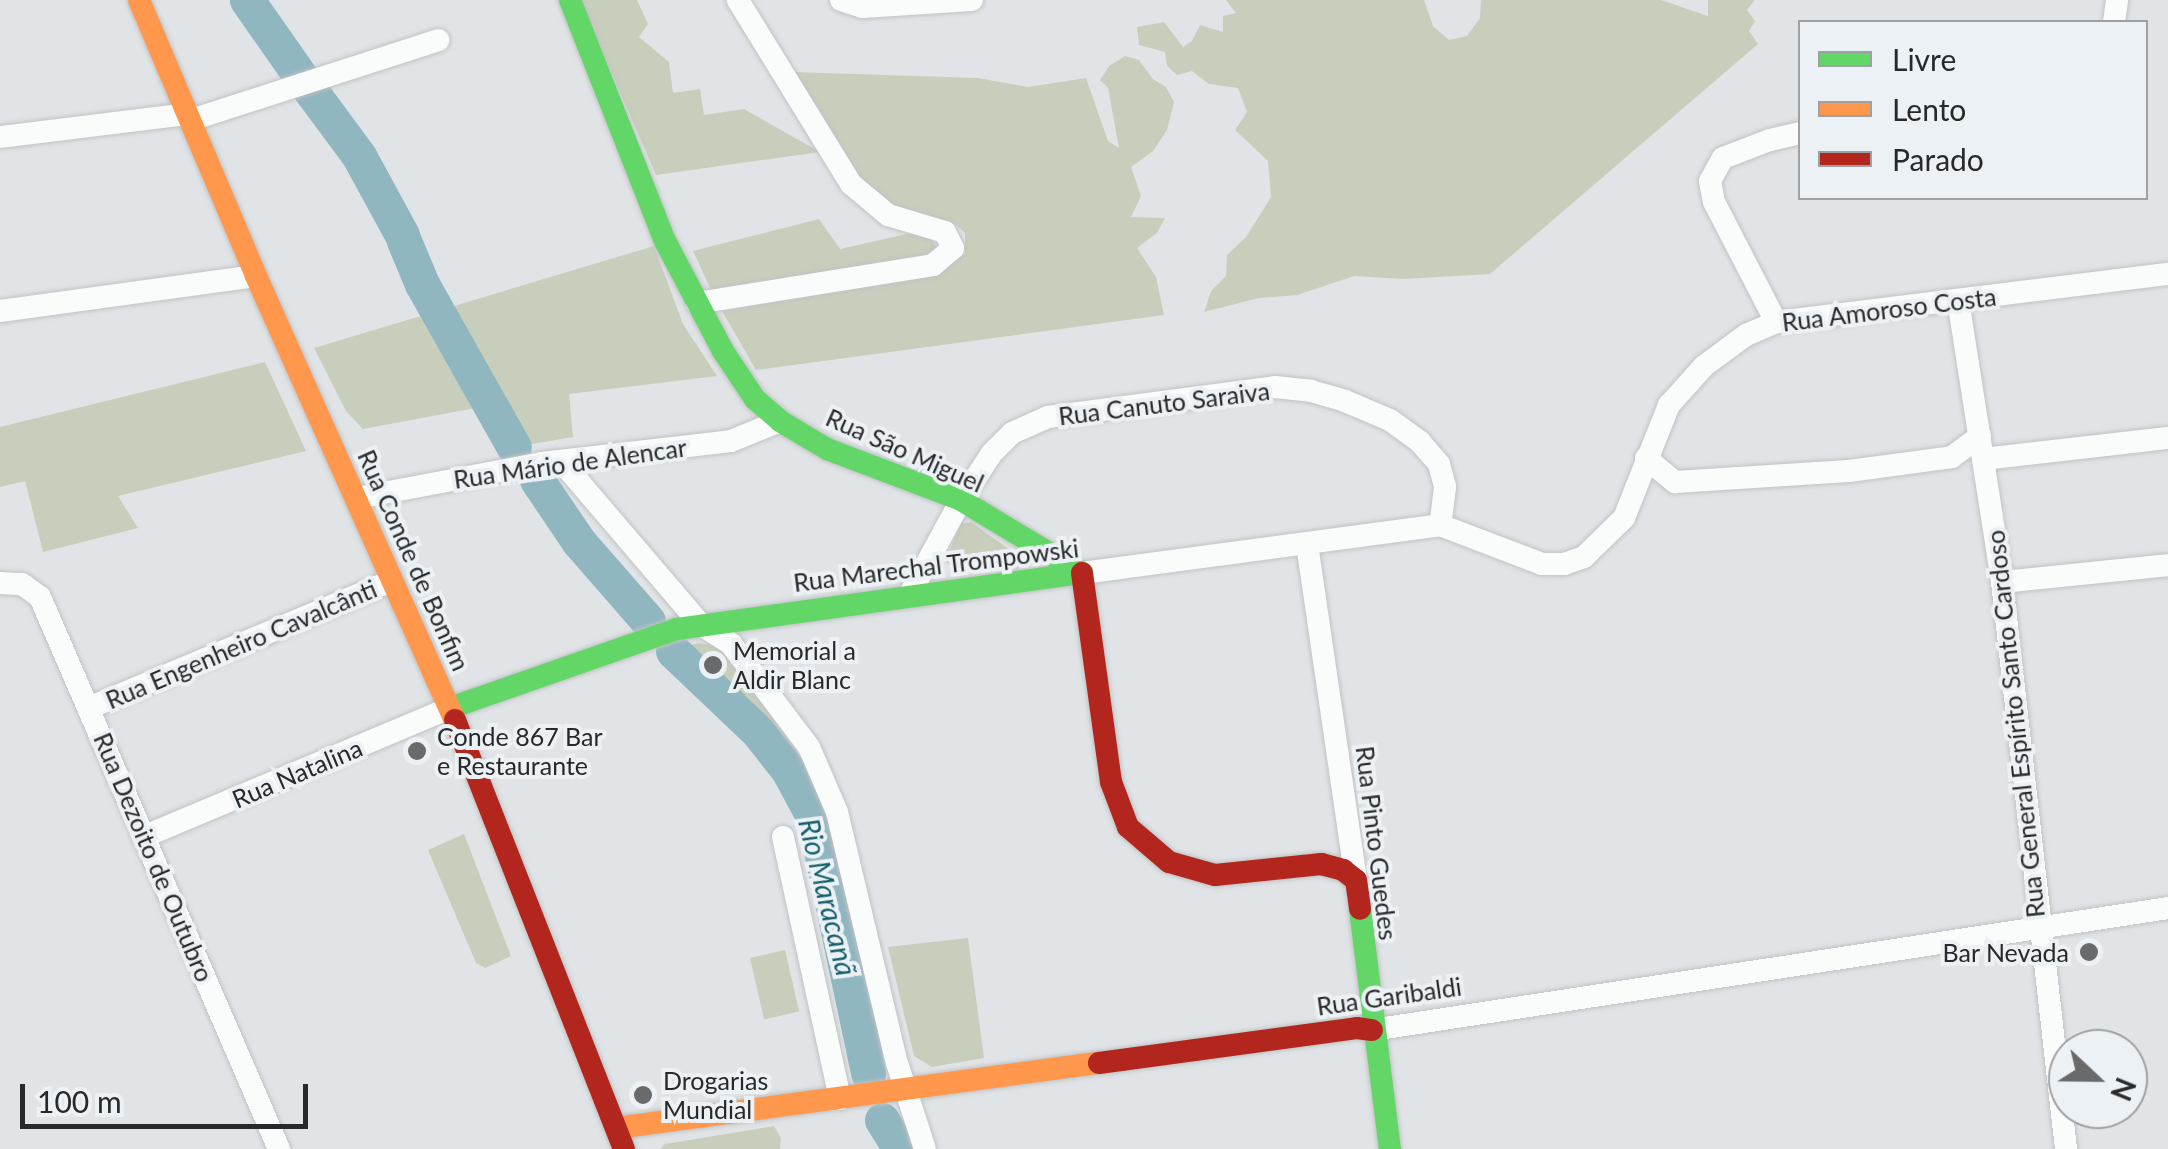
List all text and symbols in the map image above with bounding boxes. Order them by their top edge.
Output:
legend [1798,20,2148,200]
text: Livre [1892,41,1956,77]
text: Lento [1892,91,1966,127]
text: Parado [1892,141,1984,177]
street label: Rua Amoroso Costa [1780,281,1998,337]
street label: Rua Canuto Saraiva [1057,375,1271,431]
street label: Rua São Miguel [822,402,988,498]
street label: Rua Mário de Alencar [451,432,689,494]
street label: Rua Conde de Bonfim [352,445,476,675]
street label: Rua General Espírito Santo Cardoso [1980,529,2050,919]
street label: Rua Marechal Trompowski [791,533,1081,597]
street label: Rua Engenheiro Cavalcânti [101,573,381,715]
place label: Memorial a Aldir Blanc [733,636,856,695]
marker: Memorial a Aldir Blanc [702,654,724,676]
place label: Conde 867 Bar e Restaurante [437,722,603,781]
street label: Rua Dezoito de Outubro [88,728,220,986]
street label: Rua Natalina [227,732,367,814]
marker: Conde 867 Bar e Restaurante [406,740,428,762]
street label: Rua Pinto Guedes [1350,744,1404,942]
water label: Rio Maracanã [792,815,864,979]
place label: Bar Nevada [1942,937,2069,967]
marker: Bar Nevada [2078,941,2100,963]
street label: Rua Garibaldi [1315,971,1463,1021]
north arrow [2048,1029,2148,1129]
scale bar [25,1064,312,1126]
place label: Drogarias Mundial [663,1066,768,1125]
text: N [2104,1073,2144,1106]
text: 100 m [37,1083,122,1119]
marker: Drogarias Mundial [632,1084,654,1106]

